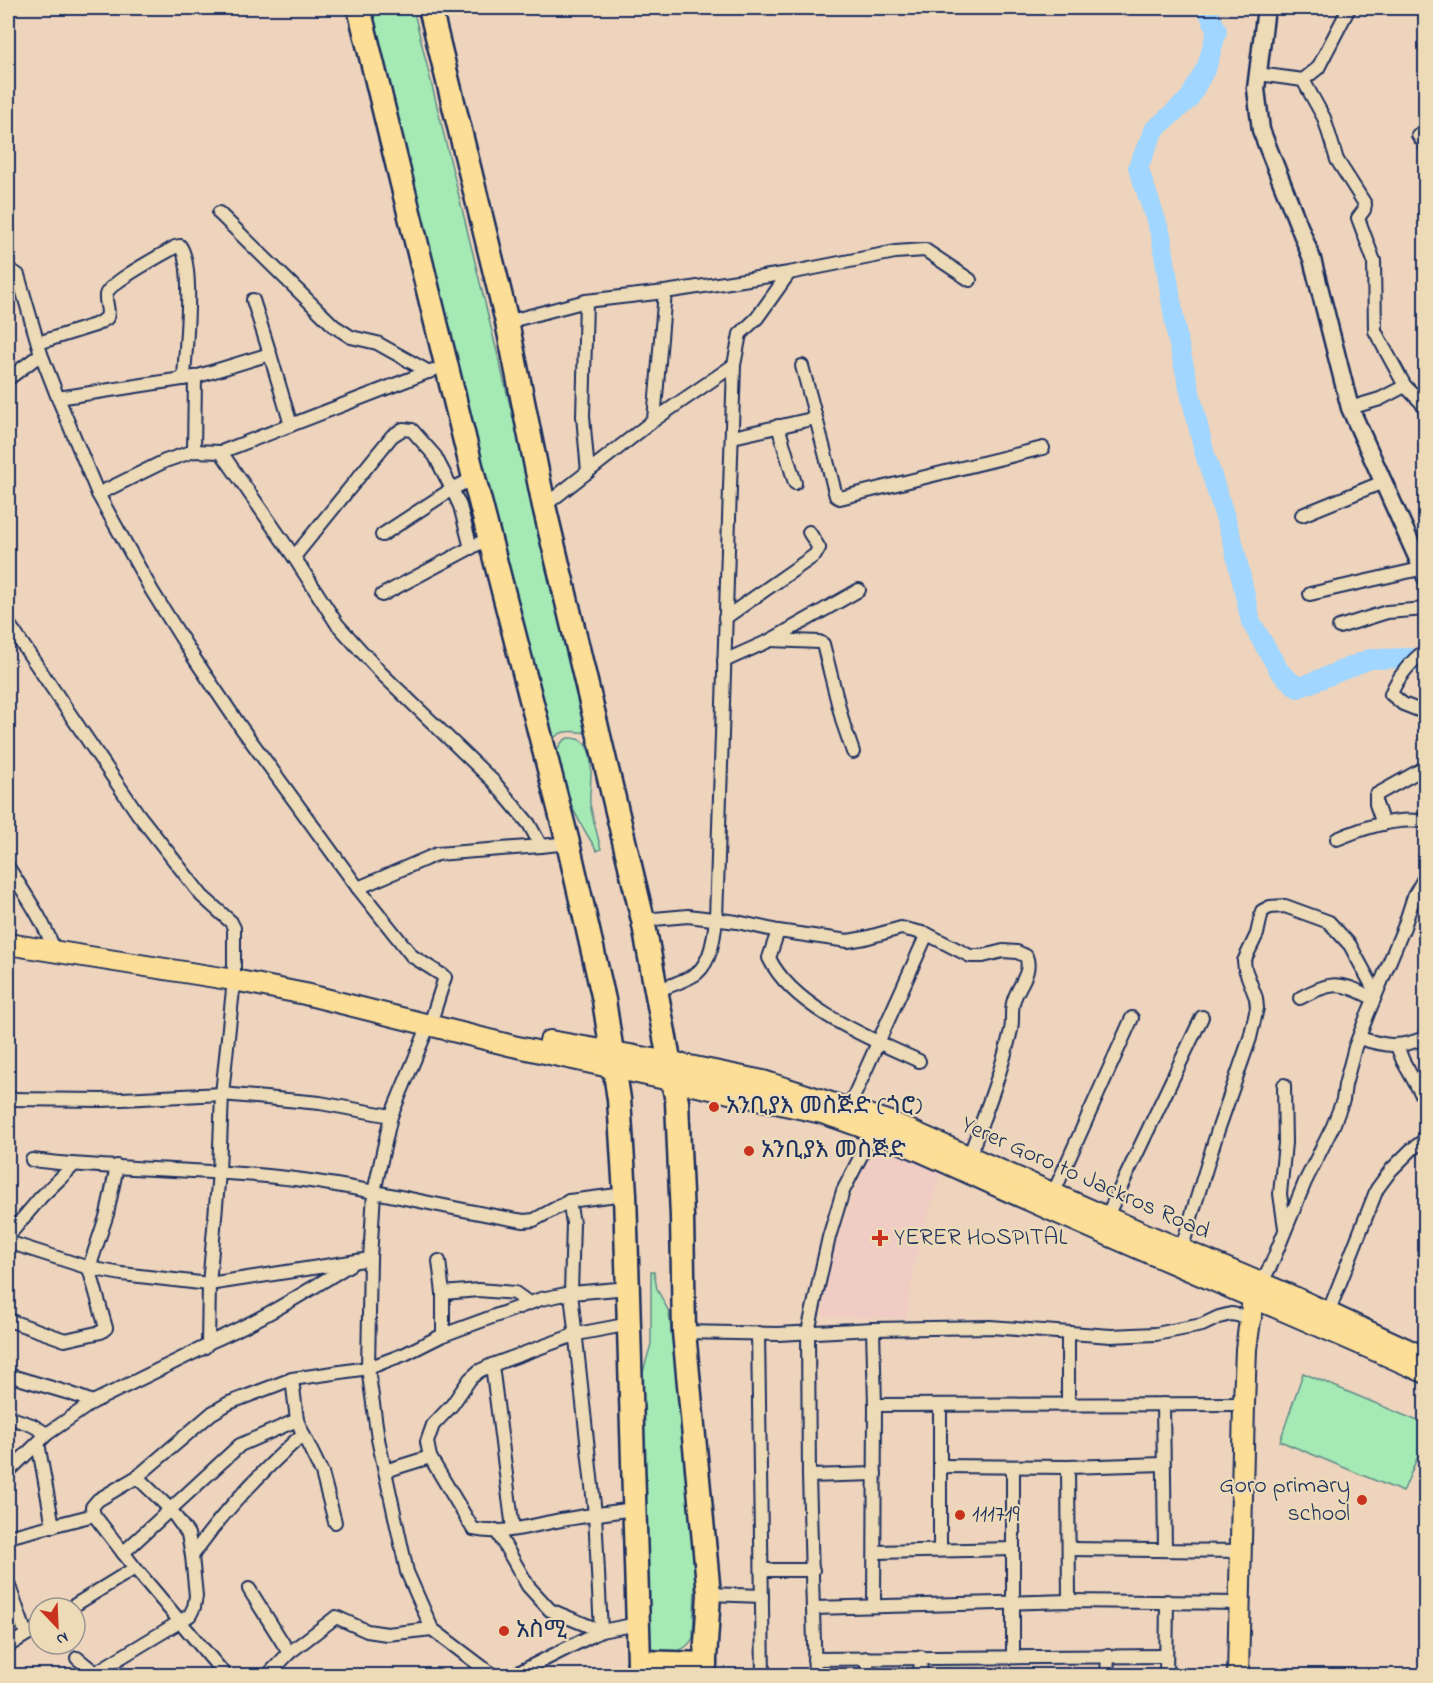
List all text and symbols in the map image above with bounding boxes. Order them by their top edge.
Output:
place label: አንቢያእ መስጅድ (ጎሮ) [726,1090,922,1125]
marker: አንቢያእ መስጅድ (ጎሮ) [707,1100,721,1114]
street label: Yerer Goro to Jackros Road [955,1108,1216,1250]
place label: አንቢያእ መስጅድ [761,1134,906,1169]
marker: አንቢያእ መስጅድ [742,1144,756,1158]
place label: YERER HOSPITAL [894,1221,1067,1256]
marker: YERER HOSPITAL [871,1229,889,1247]
place label: Goro primary school [1219,1469,1350,1532]
marker: Goro primary school [1355,1493,1369,1507]
place label: 111719 [972,1498,1020,1533]
marker: 111719 [953,1508,967,1522]
north arrow [27,1596,87,1656]
place label: አስሚ [516,1614,567,1649]
marker: አስሚ [497,1624,511,1638]
text: N [52,1625,72,1651]

